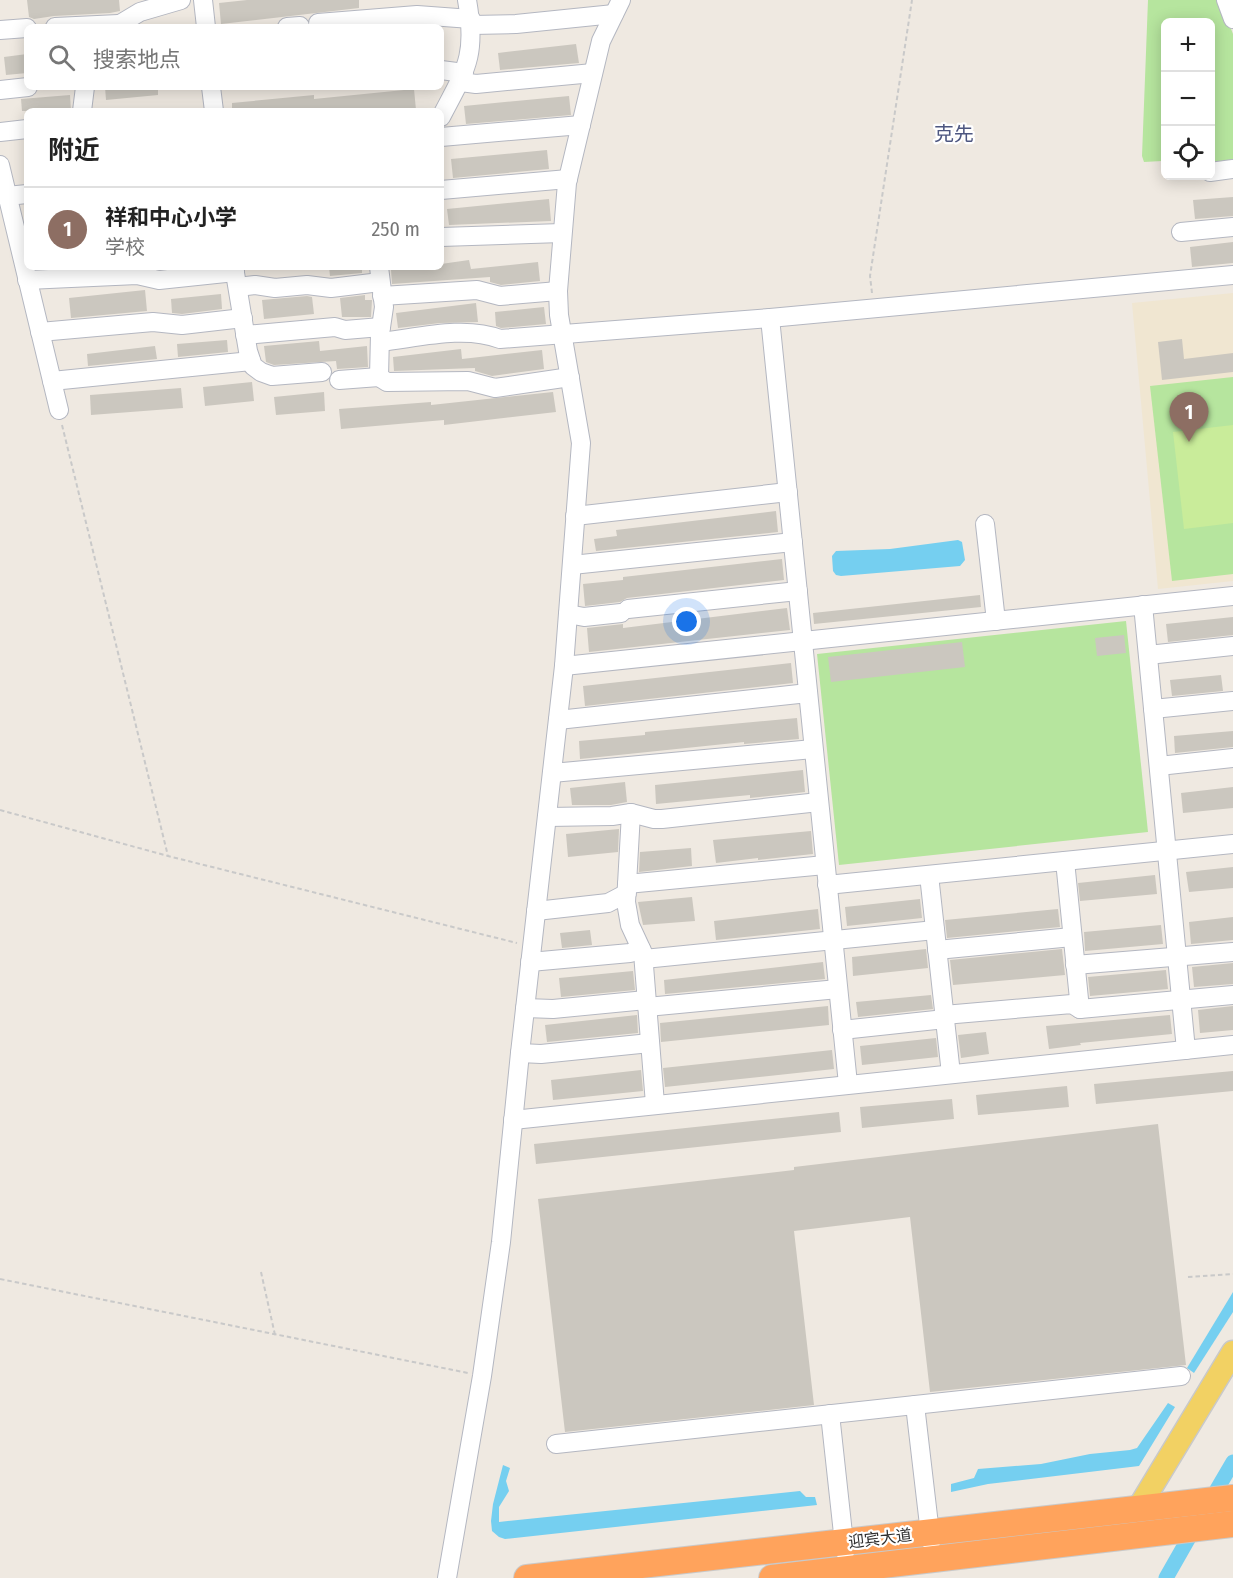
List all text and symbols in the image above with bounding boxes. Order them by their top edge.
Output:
map controls [1161,18,1215,180]
button: + [1161,18,1215,72]
search box [24,24,444,90]
icon: search [45,41,78,74]
text: 搜索地点 [93,46,181,73]
button: − [1161,72,1215,126]
district label: 克先 [934,122,974,146]
button: locate [1161,126,1215,180]
text: 附近 [48,135,100,166]
text: 祥和中心小学 [105,204,237,231]
text: 1 [63,217,72,241]
text: 250 m [372,217,420,241]
text: 学校 [105,235,145,259]
pin: 1 [1170,392,1208,442]
your location [672,607,701,636]
street label: 迎宾大道 [847,1525,913,1552]

